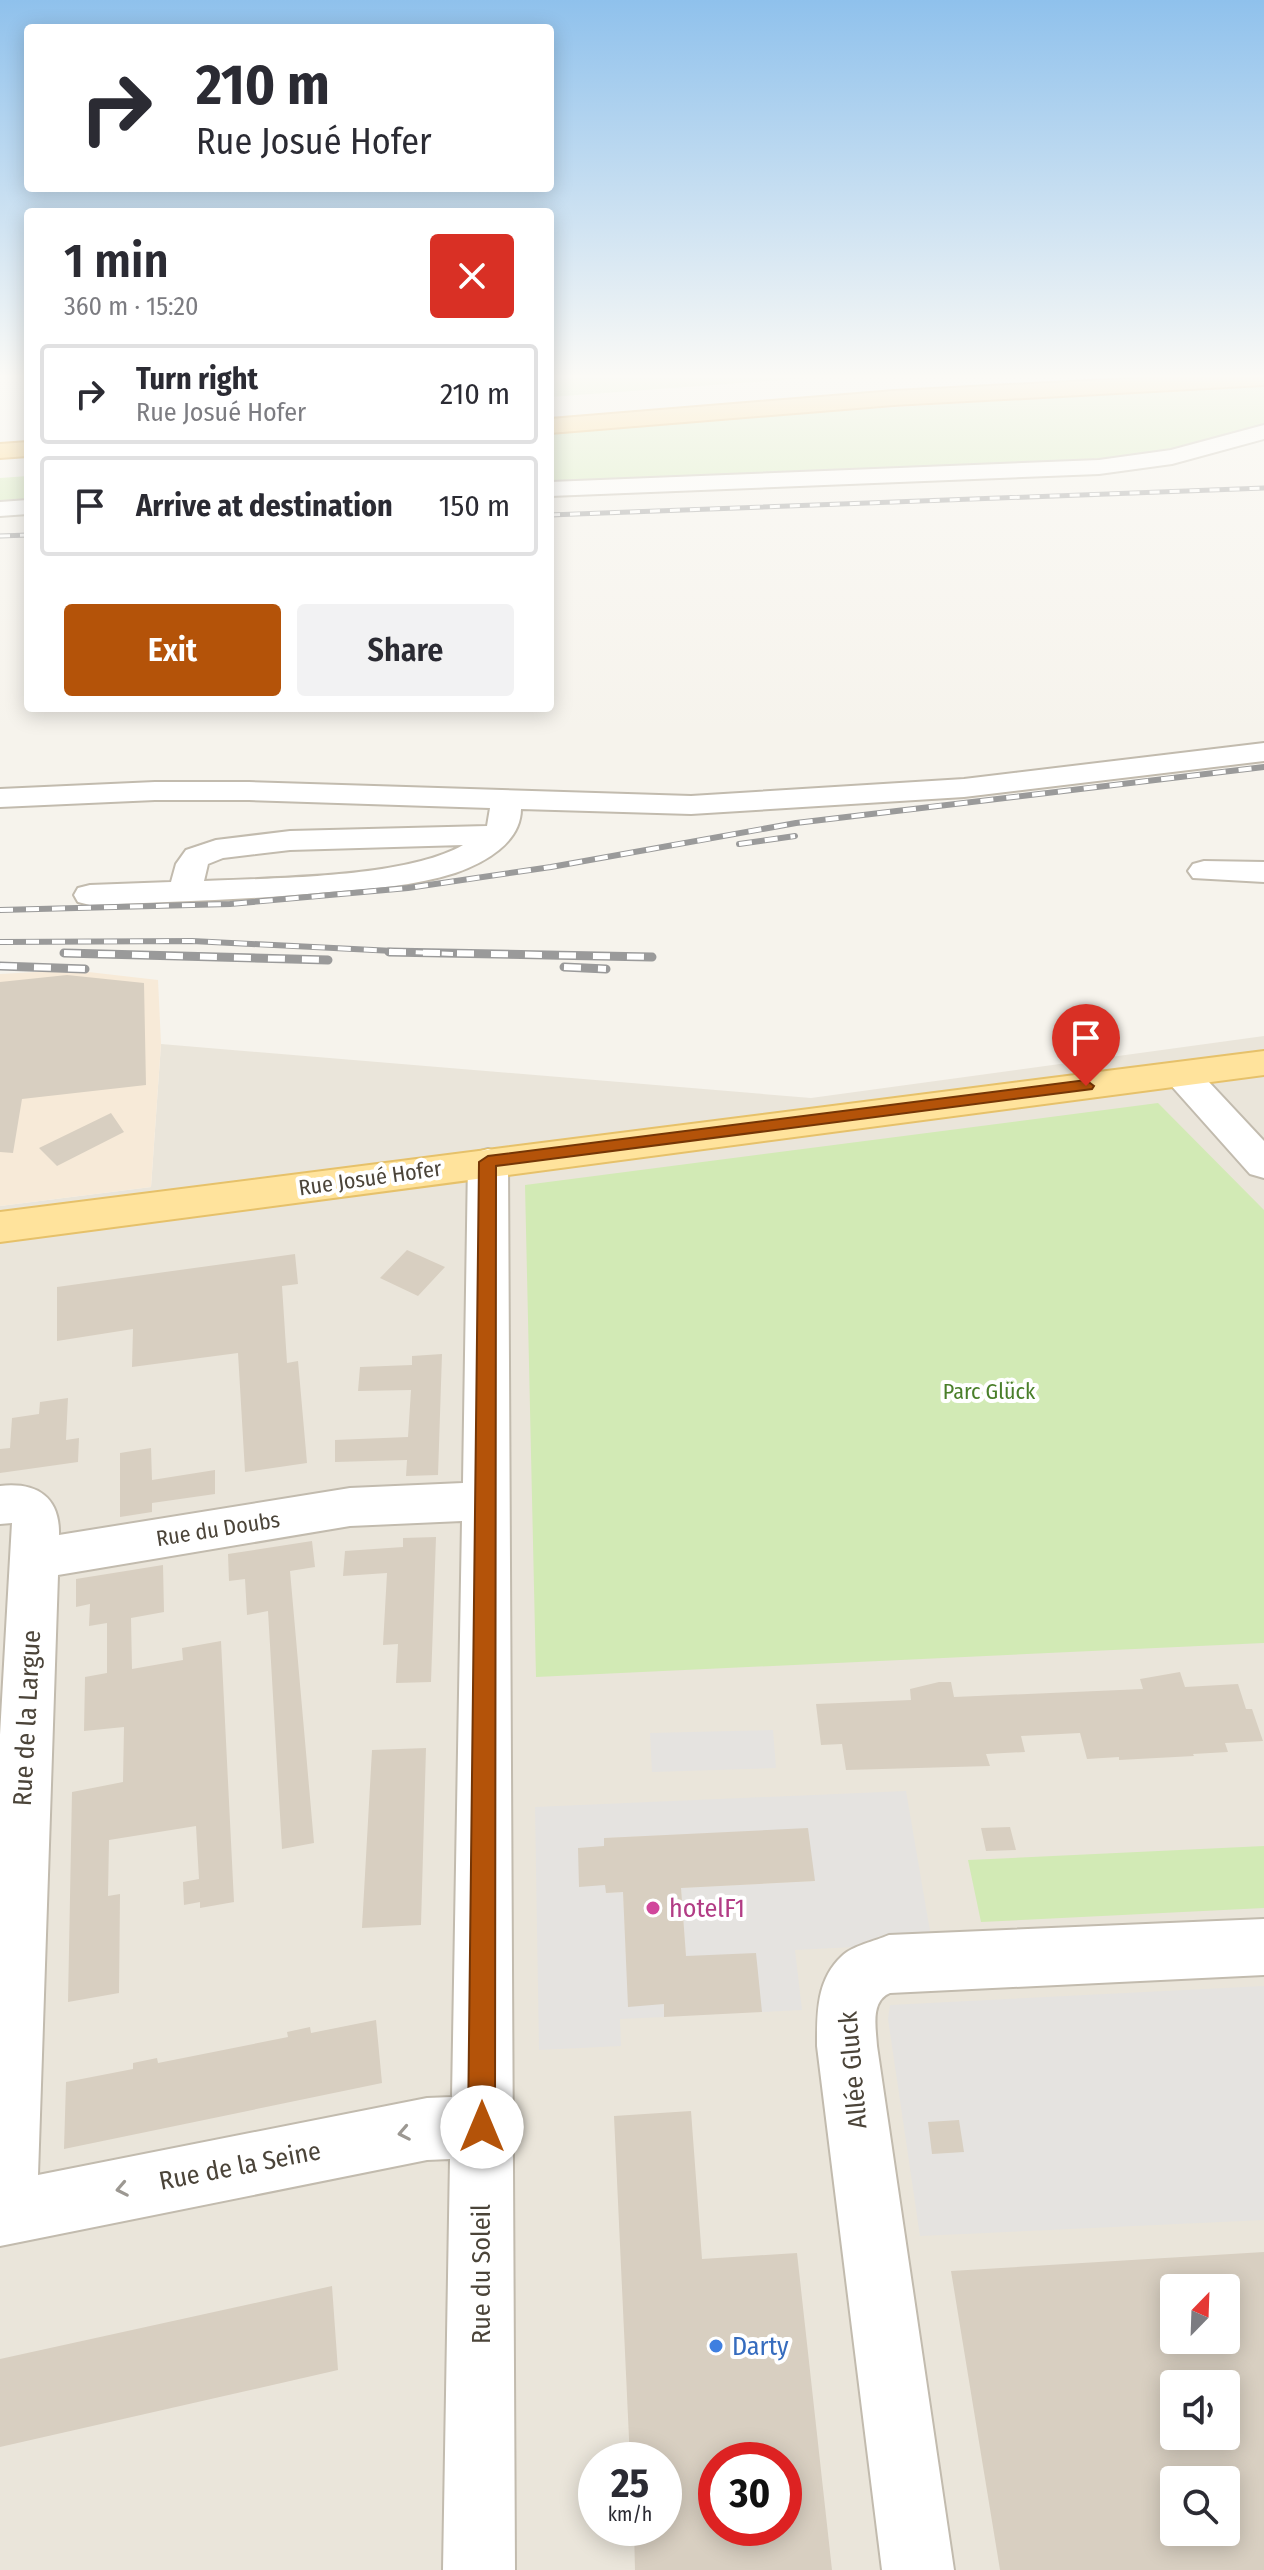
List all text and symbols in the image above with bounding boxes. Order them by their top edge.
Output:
text: 210 m [196,52,330,119]
icon: right [64,56,168,160]
text: Rue Josué Hofer [196,120,432,164]
text: 1 min [64,232,169,290]
button: close [430,234,514,318]
text: 360 m · 15:20 [64,291,199,322]
text: Turn right [136,361,258,397]
icon: right [68,372,112,416]
text: 210 m [440,376,510,412]
text: Rue Josué Hofer [136,397,306,428]
icon: arrive [68,484,112,528]
text: Arrive at destination [136,488,393,524]
text: 150 m [439,488,510,524]
button: Exit [64,604,281,696]
button: Share [297,604,514,696]
pin [1052,1004,1120,1086]
icon: arrive [1064,1016,1108,1060]
street label: Rue Josué Hofer [297,1155,444,1201]
park label: Parc Glück [943,1378,1036,1405]
street label: Rue du Doubs [154,1506,282,1552]
street label: Rue de la Largue [7,1629,47,1807]
place label: hotelF1 [669,1893,745,1924]
marker: hotelF1 [644,1899,662,1917]
street label: Allée Gluck [832,2009,874,2130]
position arrow [440,2085,524,2169]
one-way arrow [398,2124,411,2141]
street label: Rue de la Seine [157,2135,323,2197]
one-way arrow [115,2180,129,2197]
street label: Rue du Soleil [466,2204,497,2344]
north arrow [1160,2274,1240,2354]
map controls [1160,2274,1240,2546]
place label: Darty [732,2331,789,2362]
marker: Darty [707,2337,725,2355]
button: sound [1160,2370,1240,2450]
speed limit sign: 30 [698,2442,802,2546]
text: 25 [611,2460,649,2508]
button: search [1160,2466,1240,2546]
text: km/h [608,2502,652,2526]

